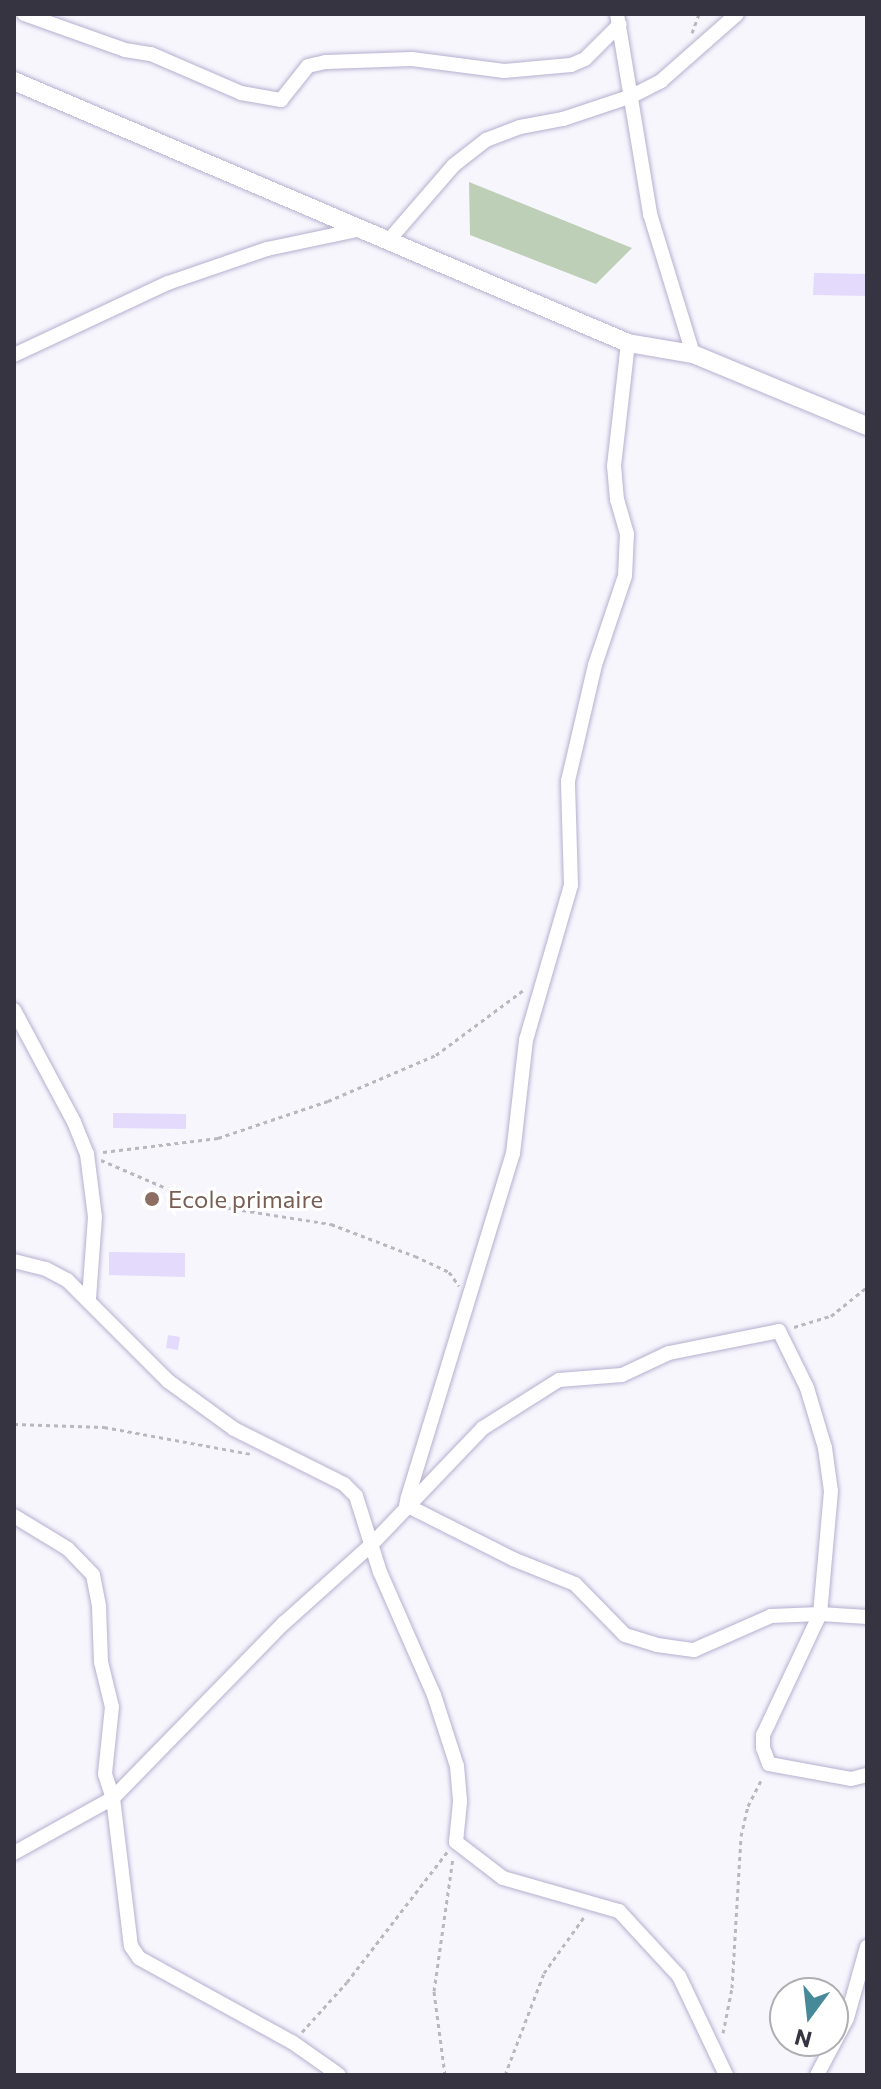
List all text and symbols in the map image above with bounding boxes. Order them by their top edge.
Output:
place label: Ecole primaire [168,1185,323,1213]
marker: Ecole primaire [143,1190,161,1208]
north arrow [769,1977,849,2057]
text: N [792,2024,815,2054]

